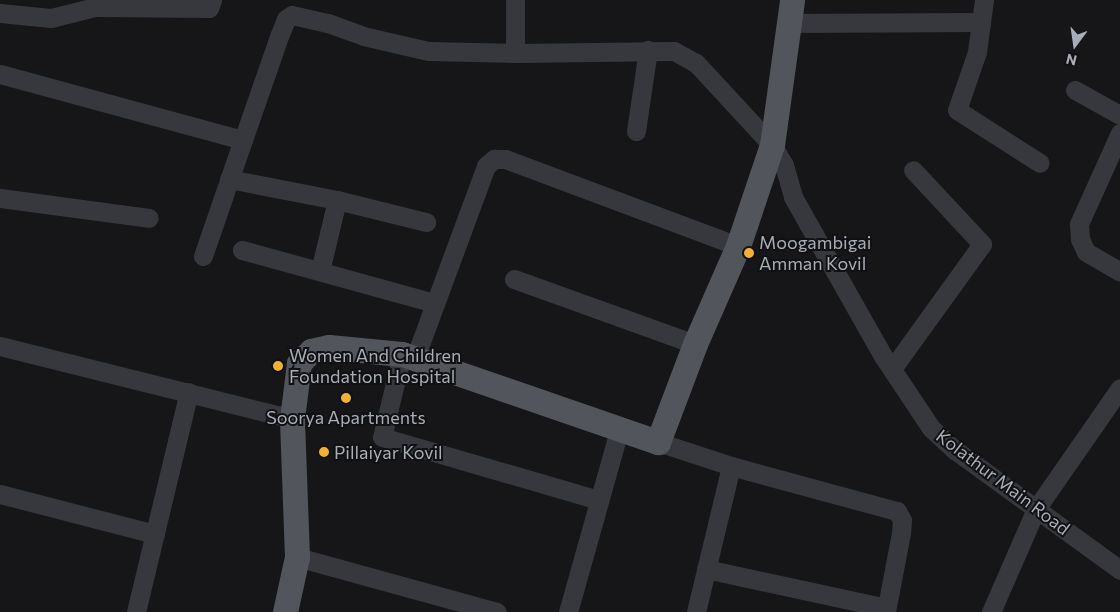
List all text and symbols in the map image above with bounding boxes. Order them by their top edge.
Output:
north arrow [1050,20,1100,70]
text: N [1064,51,1078,70]
place label: Moogambigai Amman Kovil [759,232,871,274]
marker: Moogambigai Amman Kovil [743,247,755,259]
place label: Women And Children Foundation Hospital [289,345,461,388]
marker: Women And Children Foundation Hospital [271,359,285,373]
marker: Soorya Apartments [340,392,352,404]
place label: Soorya Apartments [266,406,426,428]
street label: Kolathur Main Road [932,425,1074,539]
place label: Pillaiyar Kovil [334,441,443,463]
marker: Pillaiyar Kovil [318,446,330,458]

